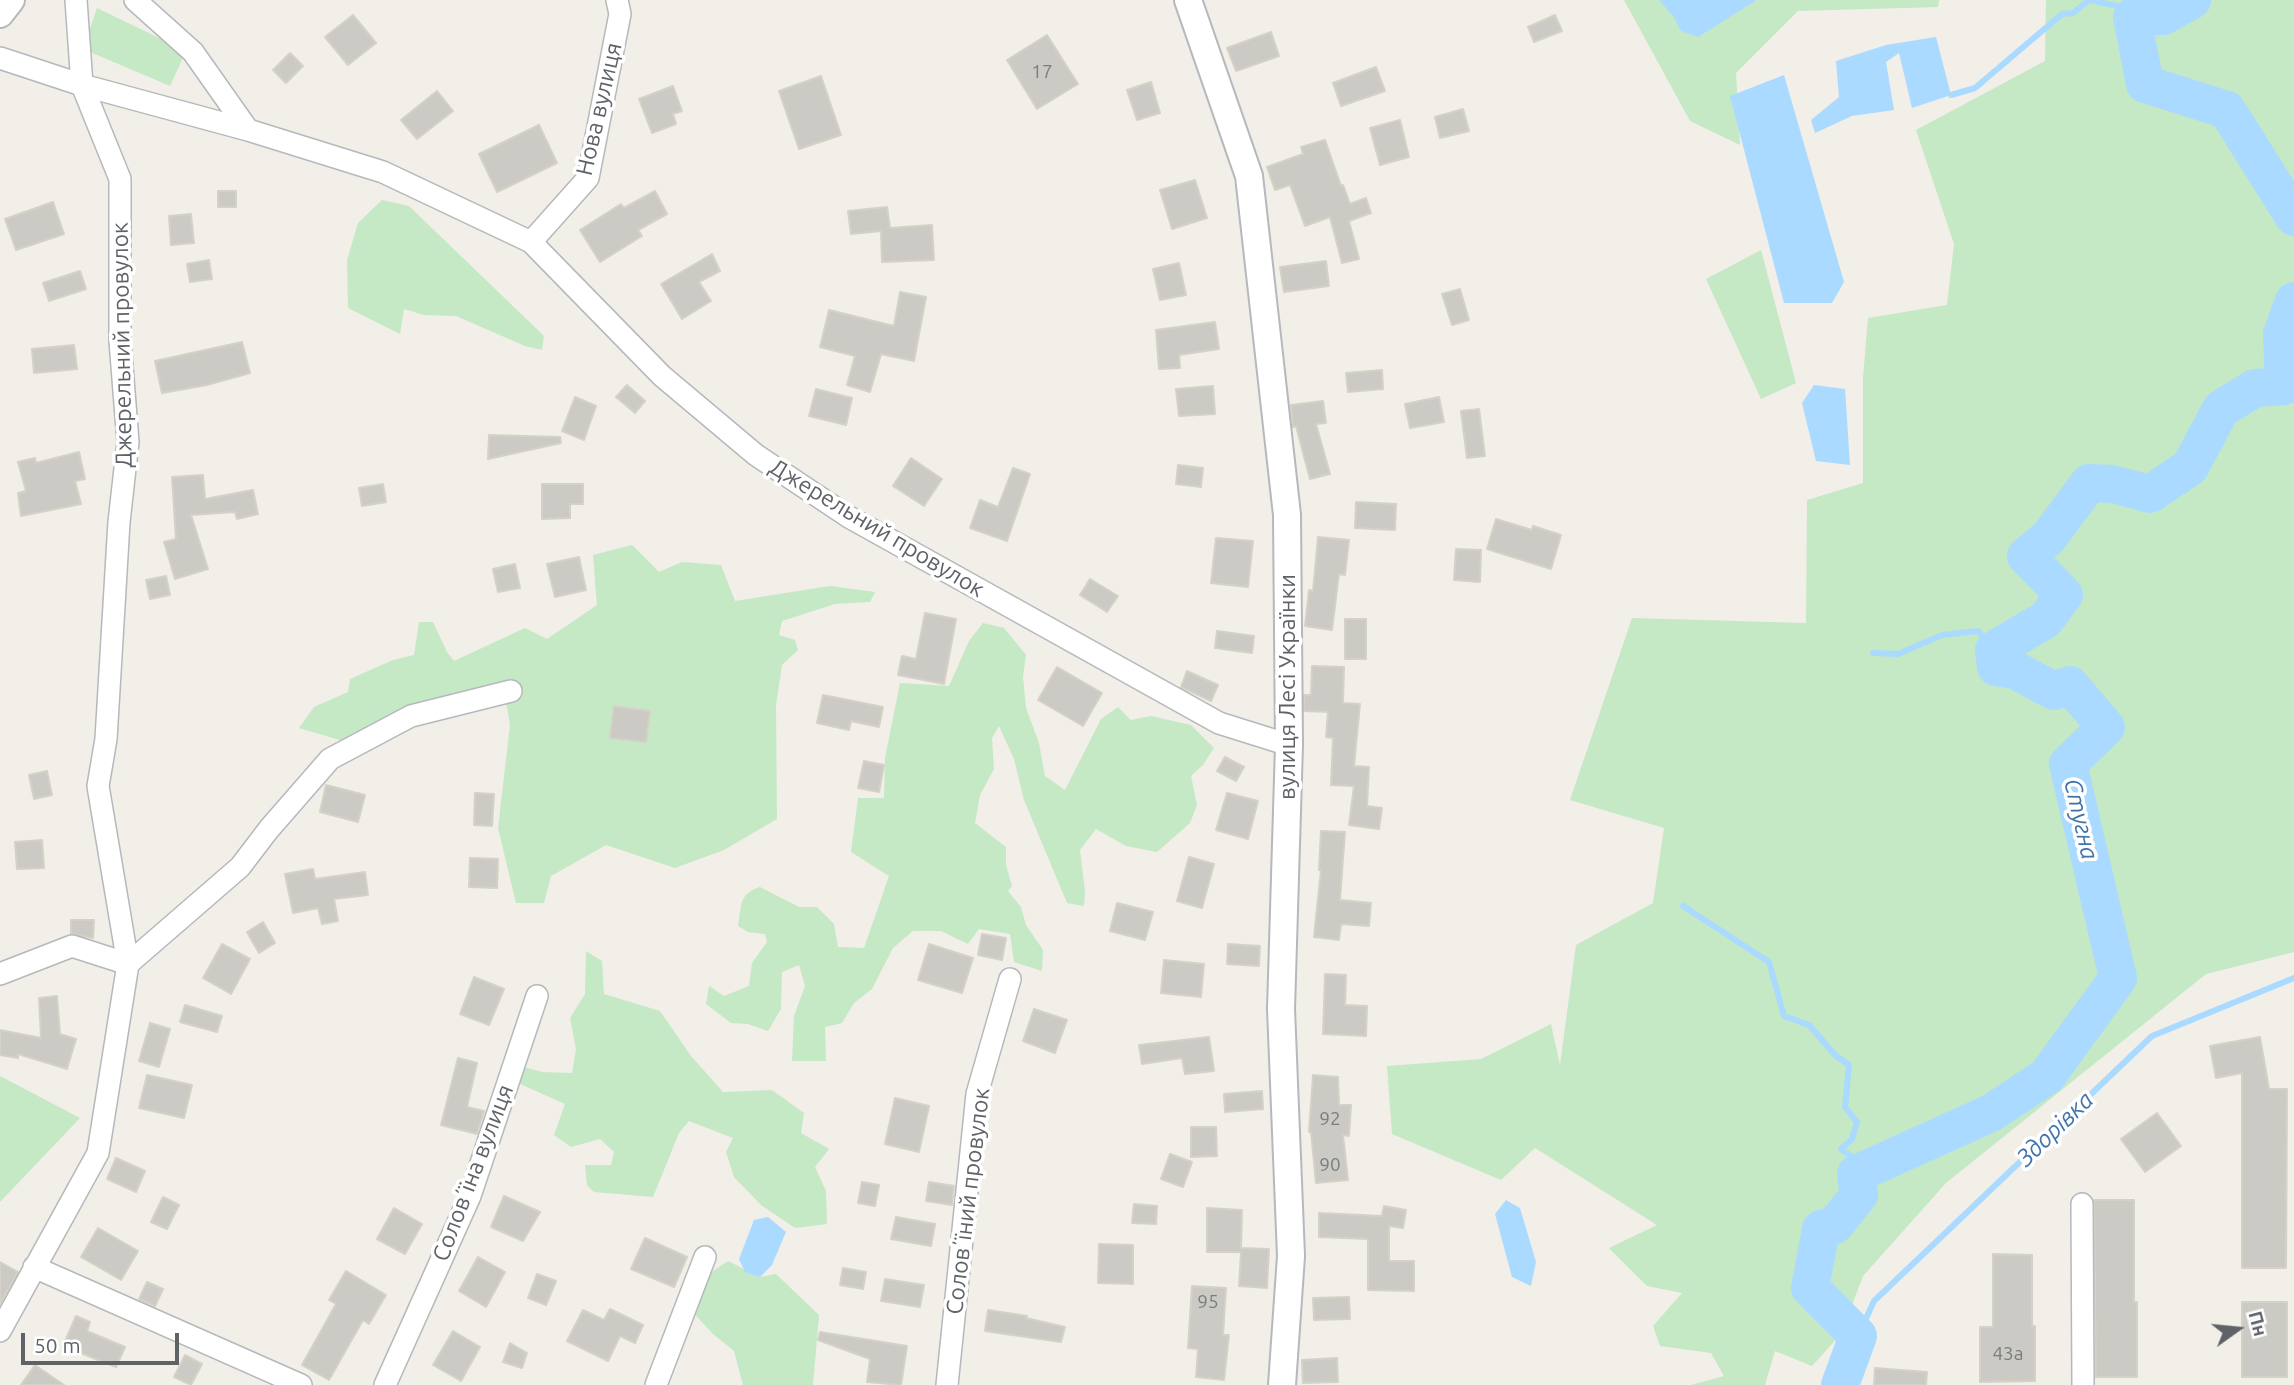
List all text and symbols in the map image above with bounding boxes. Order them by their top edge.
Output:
street label: Нова вулиця [570,40,628,178]
house number: 17 [1031,61,1053,83]
street label: Джерельний провулок [106,222,138,468]
street label: Джерельний провулок [765,453,989,603]
street label: вулиця Лесі Українки [1273,574,1301,800]
water label: Стугна [2058,776,2104,862]
street label: Соловʼїна вулиця [427,1081,519,1265]
street label: Соловʼїний провулок [940,1086,996,1316]
water label: Здорівка [2011,1086,2099,1172]
house number: 92 [1319,1108,1341,1130]
house number: 90 [1319,1154,1341,1176]
house number: 95 [1197,1291,1219,1313]
north arrow [2203,1294,2273,1364]
text: Пн [2244,1309,2272,1338]
scale bar [24,1318,182,1362]
text: 50 m [34,1333,81,1357]
house number: 43а [1992,1343,2024,1365]

